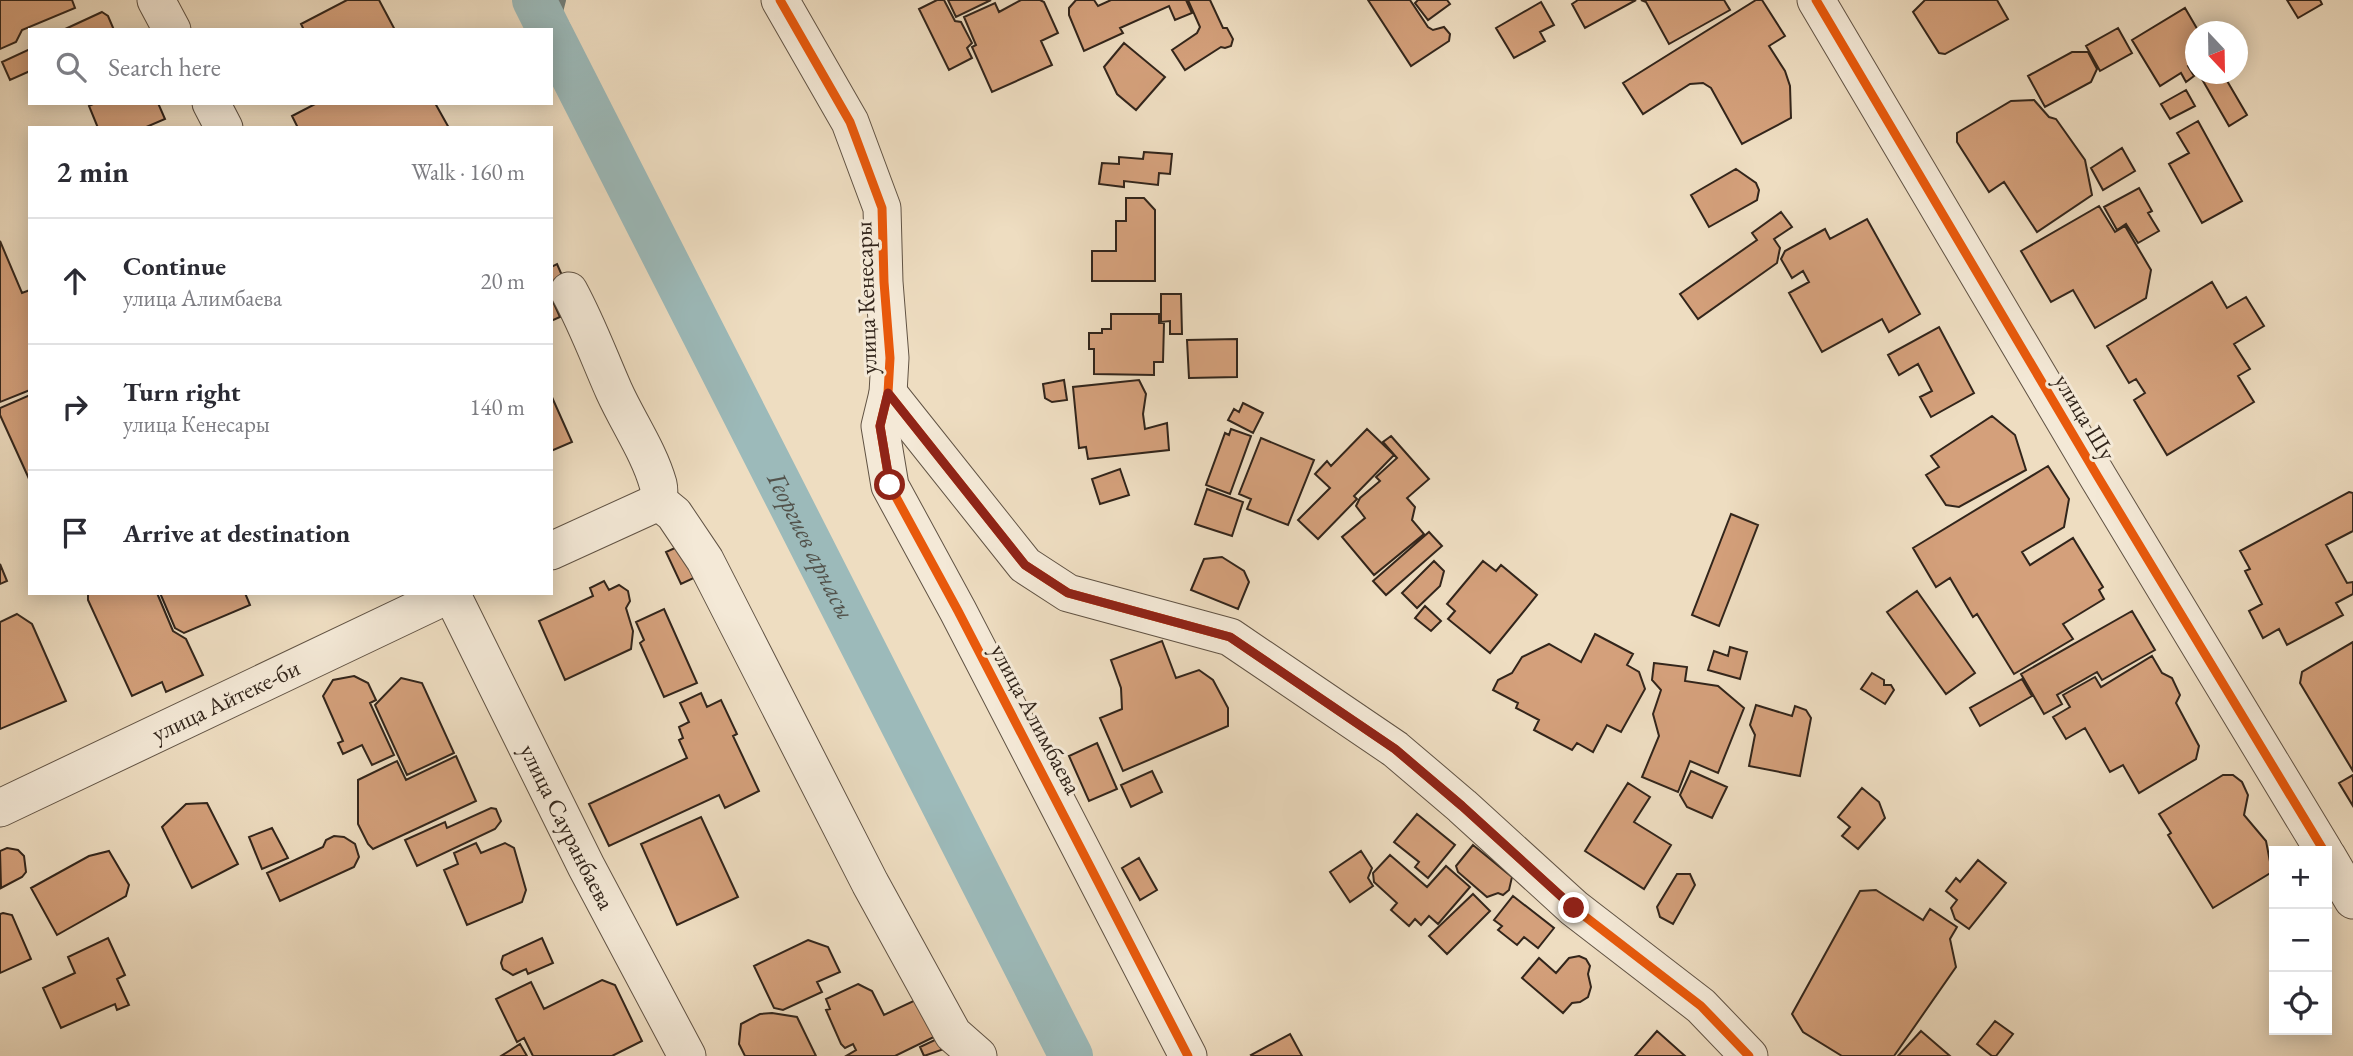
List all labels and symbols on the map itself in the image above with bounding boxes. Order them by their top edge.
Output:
north arrow [2185,21,2248,84]
street label: улица Кенесары [847,221,884,375]
street label: улица Шу [2047,368,2124,466]
water label: Георгиев арнасы [759,465,863,625]
route start [874,469,905,500]
street label: улица Алимбаева [984,638,1089,800]
street label: улица Айтеке-би [146,652,305,749]
street label: улица Сауранбаева [513,739,622,915]
route end [1558,892,1589,923]

